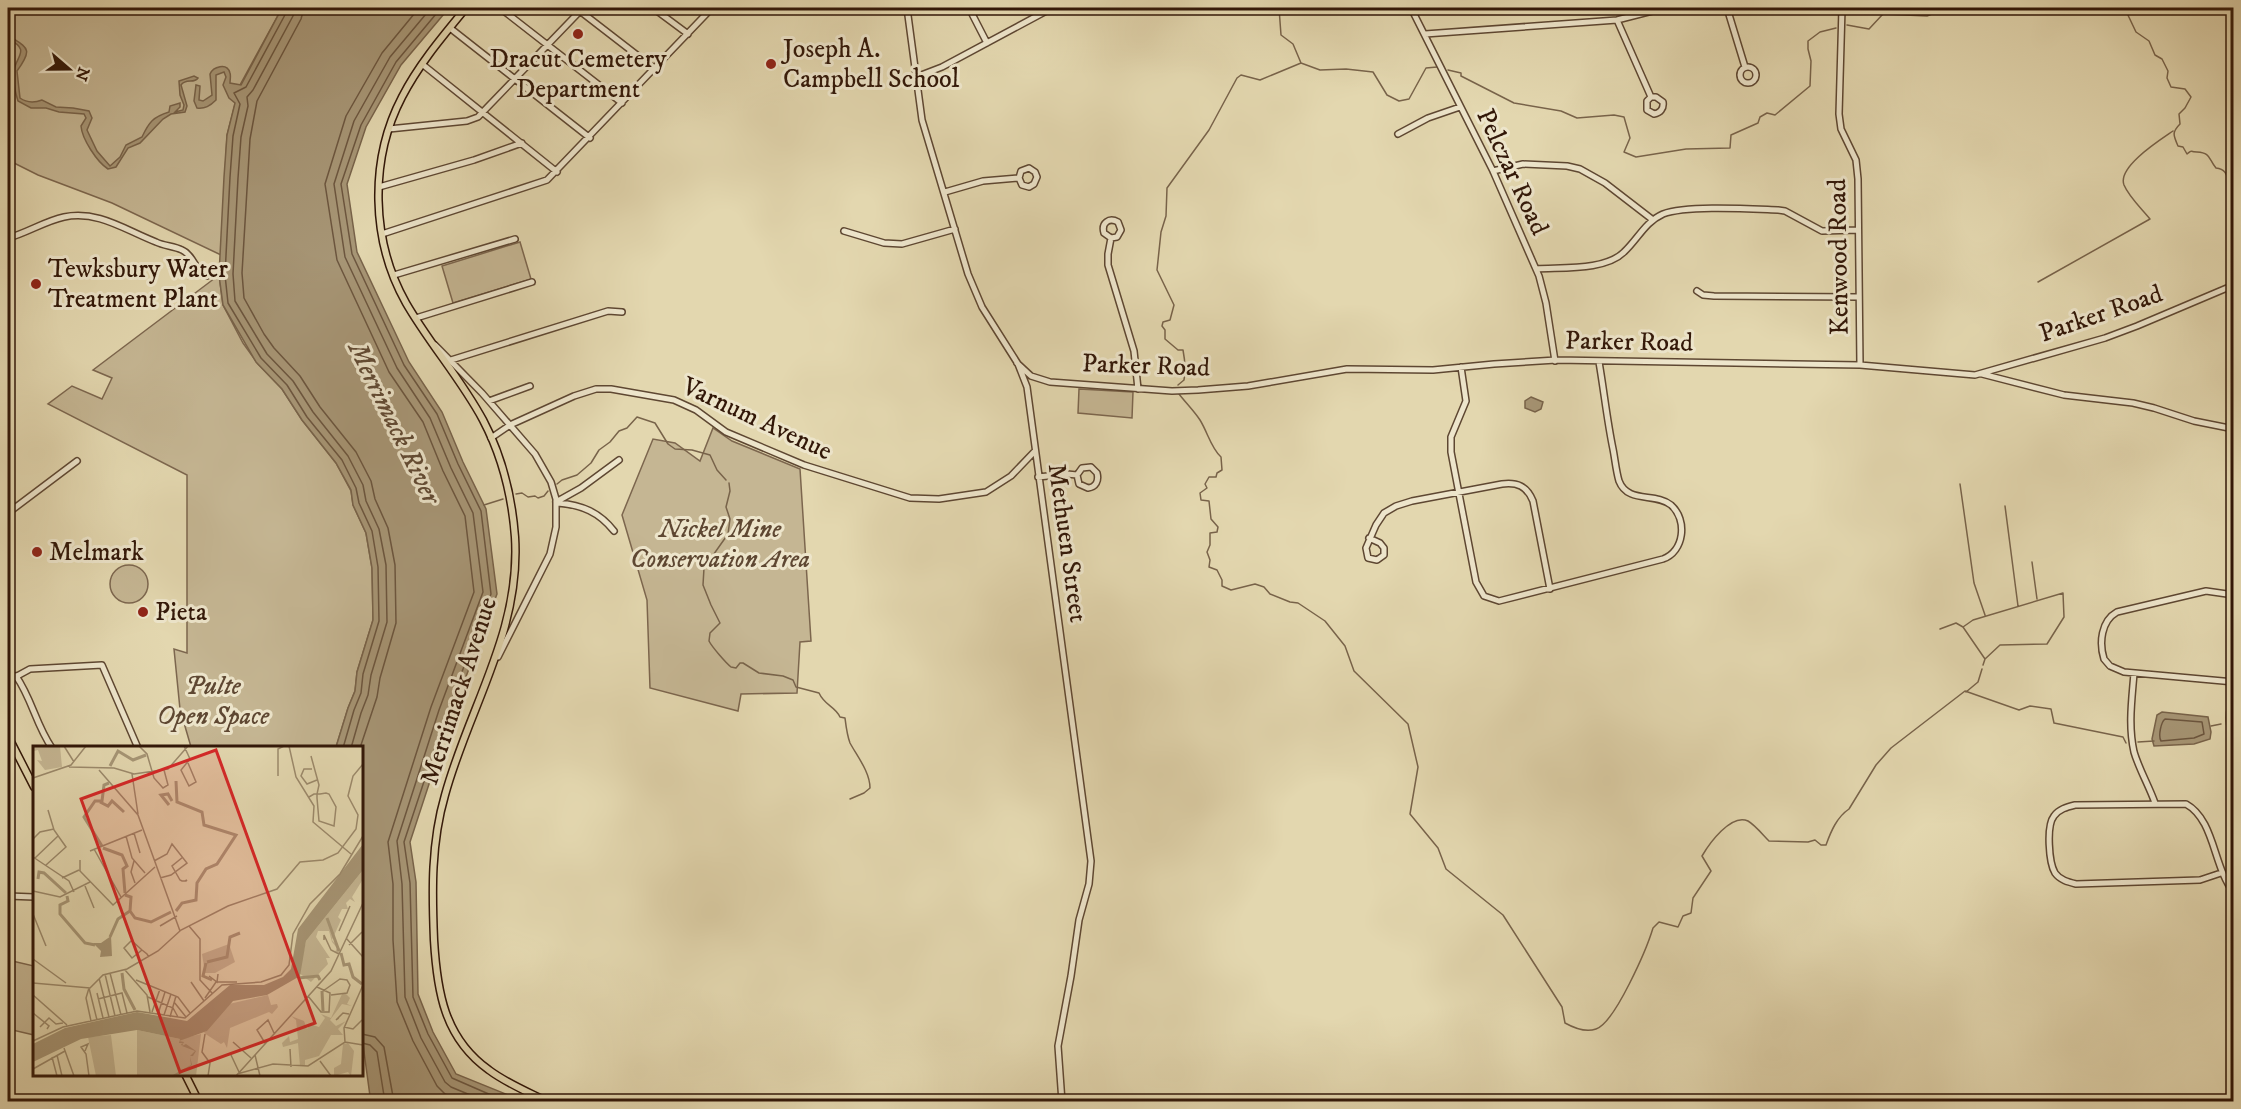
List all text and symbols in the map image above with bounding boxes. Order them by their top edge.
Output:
marker: Dracut Cemetery Department [571,27,585,41]
place label: Joseph A. Campbell School [781,33,960,96]
north arrow [39,39,99,99]
place label: Dracut Cemetery Department [489,43,667,106]
marker: Joseph A. Campbell School [764,57,778,71]
text: N [71,64,94,83]
street label: Pelczar Road [1468,103,1556,241]
street label: Kenwood Road [1821,178,1857,336]
place label: Tewksbury Water Treatment Plant [48,253,228,316]
marker: Tewksbury Water Treatment Plant [29,277,43,291]
street label: Parker Road [2035,278,2167,350]
street label: Parker Road [1565,324,1693,360]
water label: Merrimack River [339,335,449,512]
street label: Parker Road [1081,347,1211,385]
street label: Varnum Avenue [676,369,837,468]
street label: Methuen Street [1040,462,1094,624]
park label: Nickel Mine Conservation Area [630,513,810,576]
place label: Melmark [49,536,144,569]
marker: Melmark [30,545,44,559]
street label: Merrimack Avenue [413,593,505,789]
place label: Pieta [155,596,207,629]
marker: Pieta [136,605,150,619]
park label: Pulte Open Space [157,670,270,733]
inset map [33,746,363,1076]

